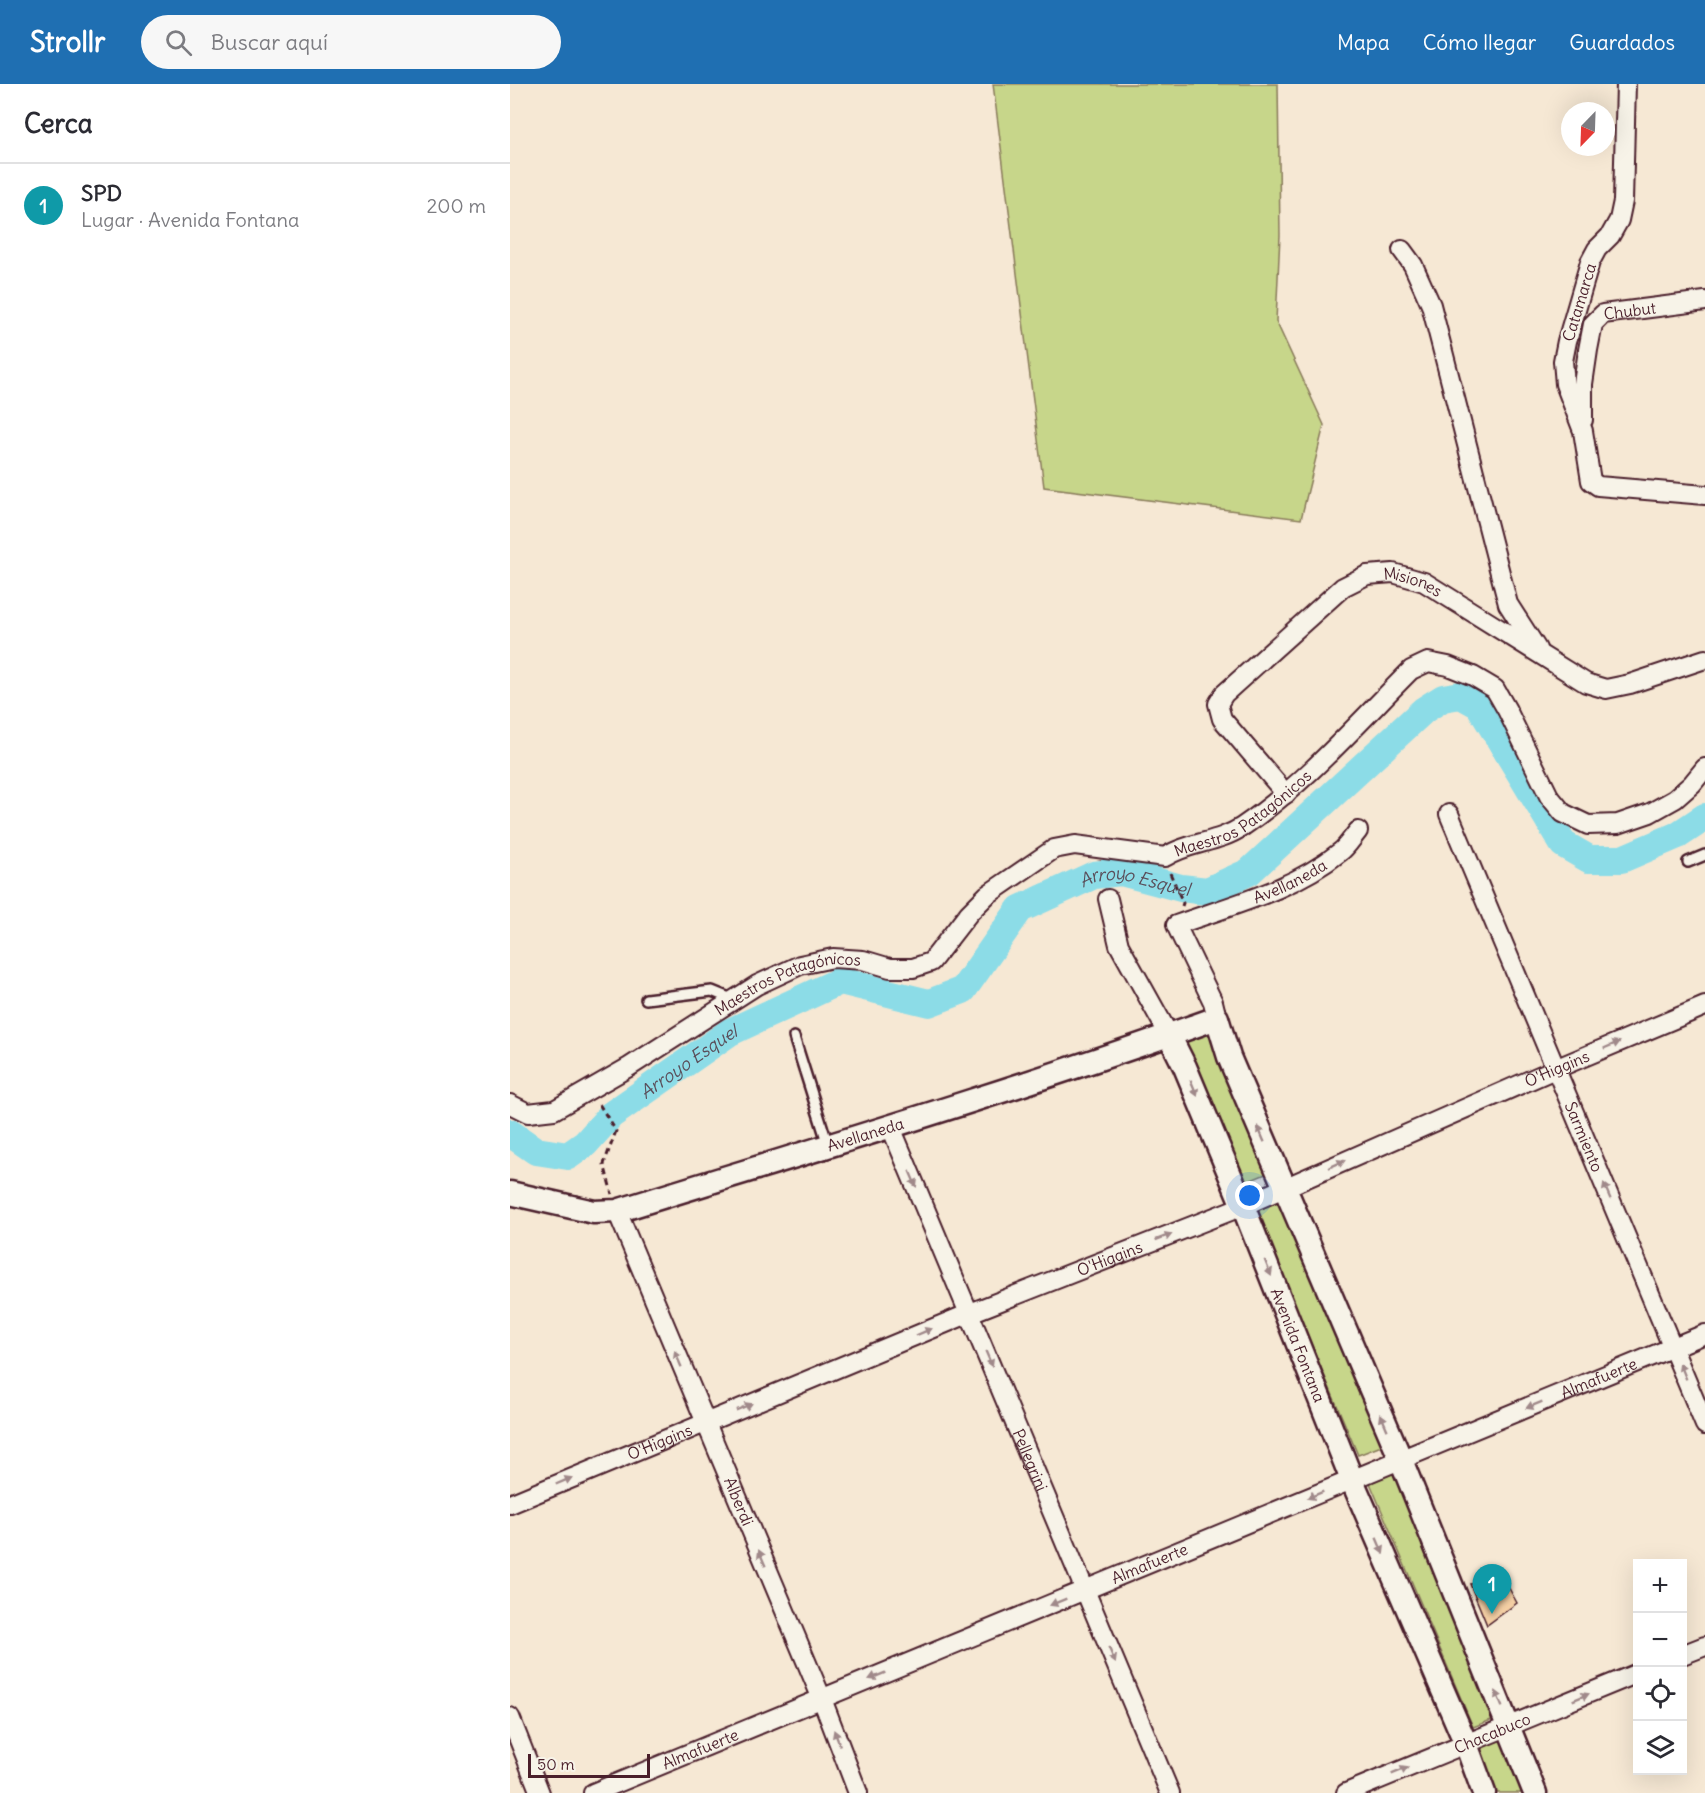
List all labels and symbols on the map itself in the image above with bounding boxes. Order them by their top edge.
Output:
north arrow [1561,102,1615,156]
street label: Catamarca [1558,260,1600,344]
street label: Chubut [1602,297,1658,324]
street label: Misiones [1383,563,1446,601]
street label: Maestros Patagónicos [1171,766,1315,861]
street label: Avellaneda [1250,855,1330,907]
water label: Arroyo Esquel [1075,860,1194,901]
street label: Maestros Patagónicos [711,948,862,1020]
water label: Arroyo Esquel [635,1018,743,1103]
one-way arrow [1603,1040,1621,1050]
street label: O'Higgins [1521,1046,1592,1091]
one-way arrow [1190,1079,1199,1097]
street label: Sarmiento [1561,1099,1608,1175]
street label: Avellaneda [824,1113,906,1156]
one-way arrow [1256,1125,1265,1143]
one-way arrow [1328,1160,1345,1169]
one-way arrow [908,1171,918,1189]
your location [1235,1181,1264,1210]
one-way arrow [1601,1182,1611,1200]
one-way arrow [1155,1231,1173,1241]
street label: O'Higgins [1074,1236,1145,1280]
one-way arrow [1263,1260,1273,1278]
street label: Avenida Fontana [1267,1285,1330,1405]
one-way arrow [916,1327,934,1337]
one-way arrow [985,1350,994,1368]
one-way arrow [674,1351,683,1368]
street label: Almafuerte [1558,1353,1640,1402]
one-way arrow [1678,1361,1688,1379]
one-way arrow [1525,1400,1543,1410]
one-way arrow [735,1402,753,1411]
one-way arrow [1379,1413,1389,1431]
street label: O'Higgins [624,1419,695,1464]
street label: Pellegrini [1008,1426,1052,1494]
street label: Alberdi [720,1474,758,1529]
one-way arrow [555,1476,573,1485]
one-way arrow [1306,1490,1324,1500]
one-way arrow [1376,1538,1385,1555]
street label: Almafuerte [1108,1539,1191,1588]
one-way arrow [758,1550,767,1567]
pin: 1 [1472,1564,1512,1614]
one-way arrow [1048,1597,1066,1607]
one-way arrow [1107,1647,1117,1665]
one-way arrow [868,1671,886,1681]
one-way arrow [1493,1690,1503,1708]
one-way arrow [1572,1692,1590,1701]
street label: Chacabuco [1451,1708,1533,1758]
street label: Almafuerte [659,1724,741,1773]
one-way arrow [832,1729,842,1747]
scale bar [528,1751,650,1778]
one-way arrow [1392,1766,1410,1776]

